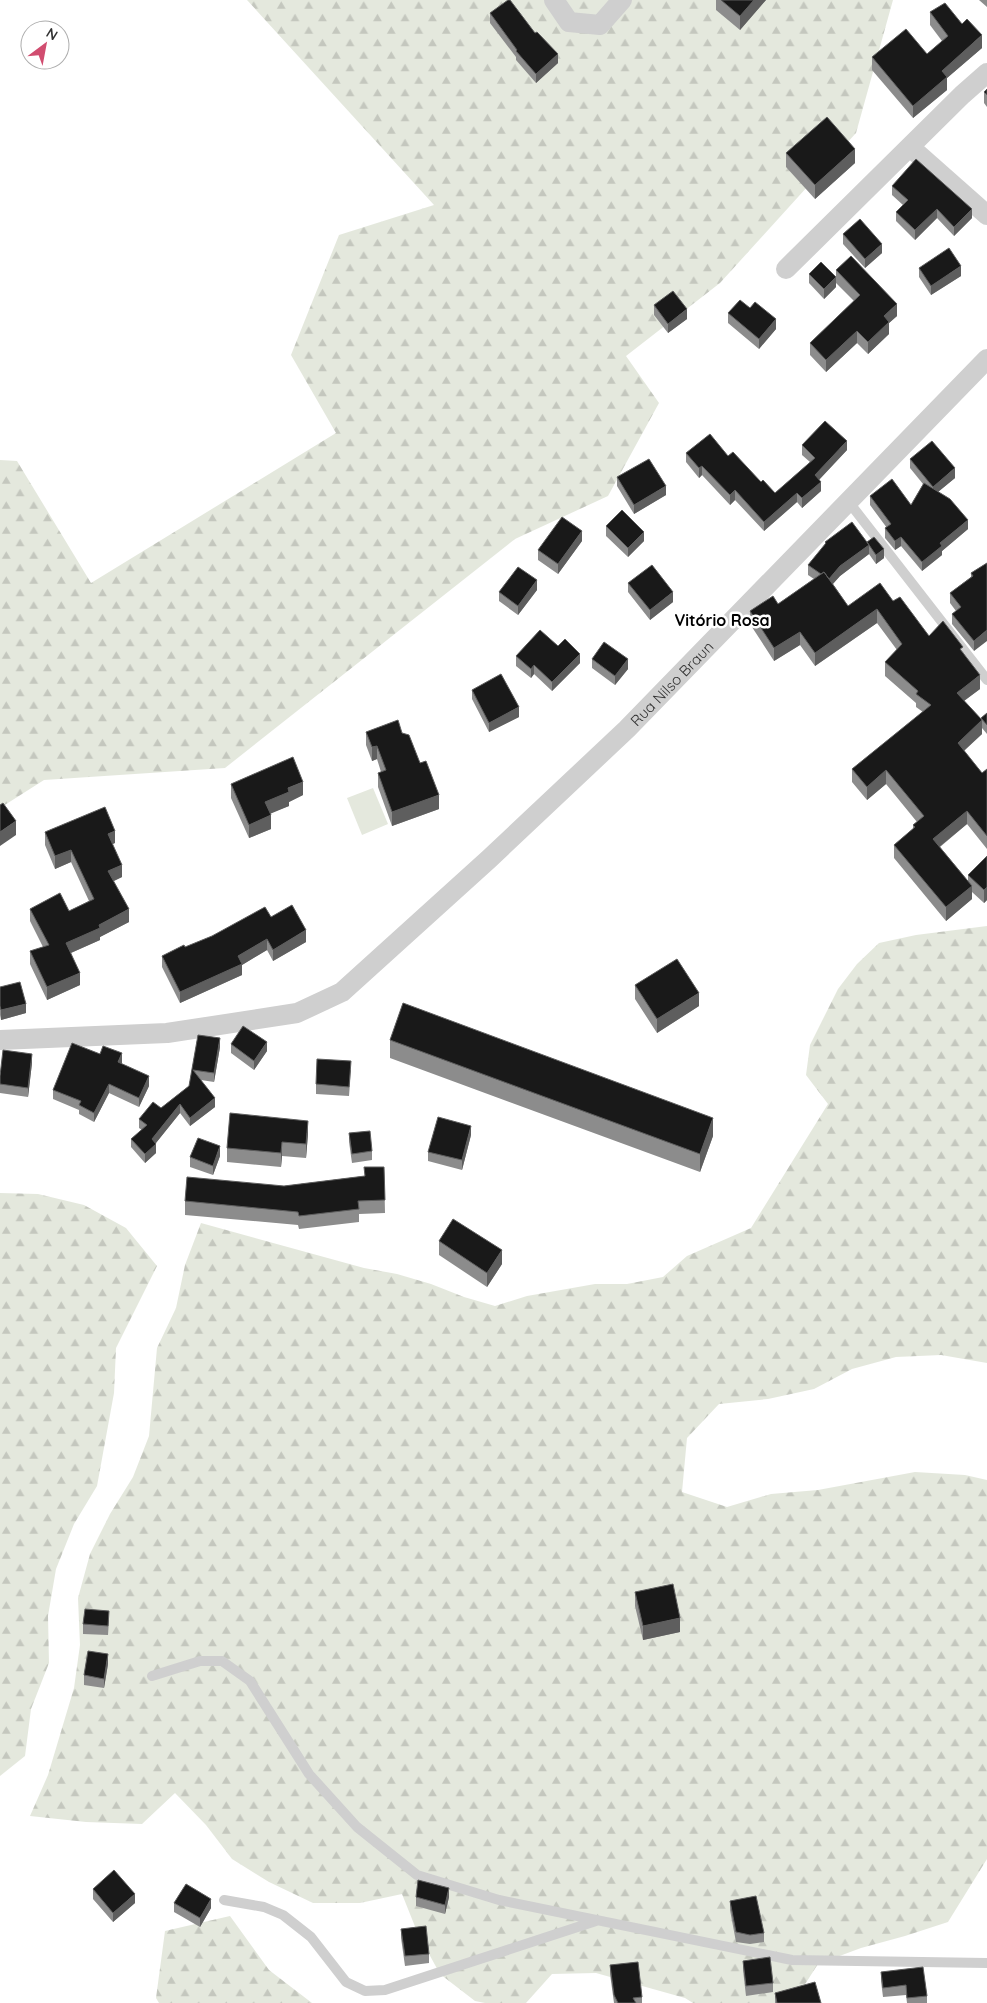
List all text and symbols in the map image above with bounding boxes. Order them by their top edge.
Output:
north arrow [20,20,70,70]
text: N [43,24,61,44]
district label: Vitório Rosa [674,610,770,630]
street label: Rua Nilso Braun [626,637,717,730]

